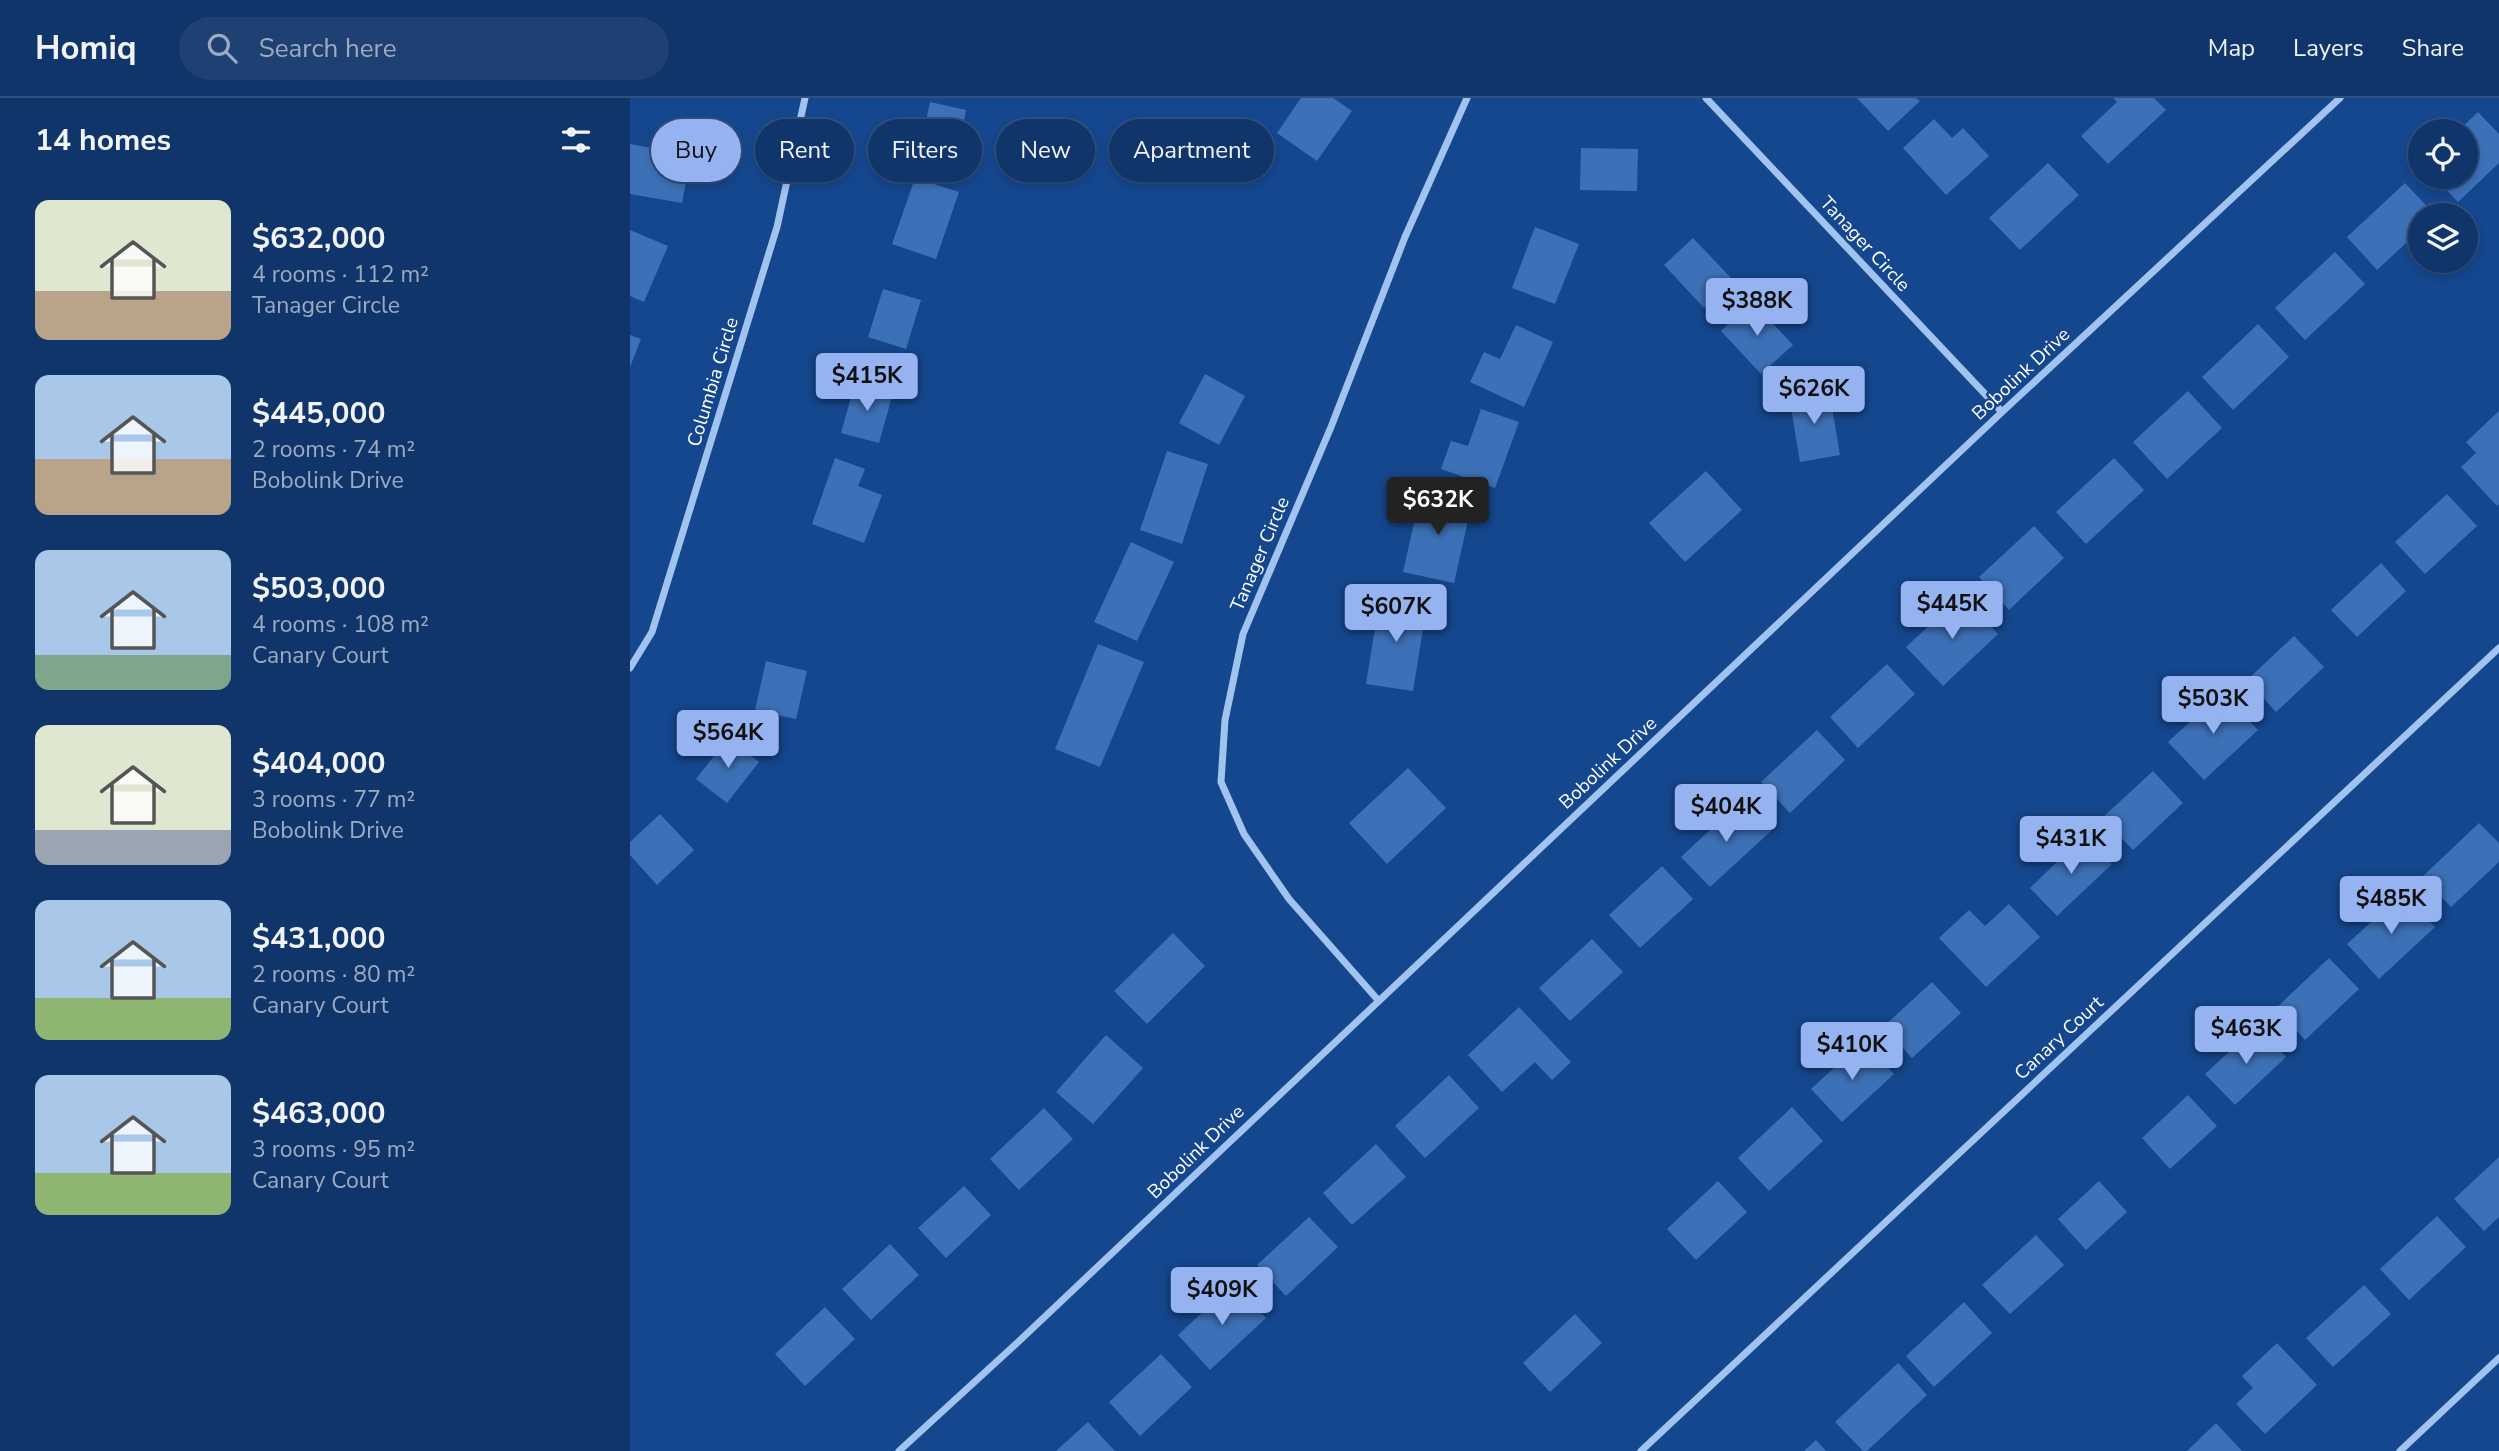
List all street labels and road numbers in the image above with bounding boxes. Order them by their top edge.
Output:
street label: Tanager Circle [1814,190,1916,298]
street label: Columbia Circle [681,314,745,450]
street label: Bobolink Drive [1966,322,2076,426]
street label: Tanager Circle [1224,493,1296,615]
street label: Bobolink Drive [1553,711,1663,815]
street label: Canary Court [2009,990,2109,1086]
street label: Bobolink Drive [1142,1099,1250,1205]

